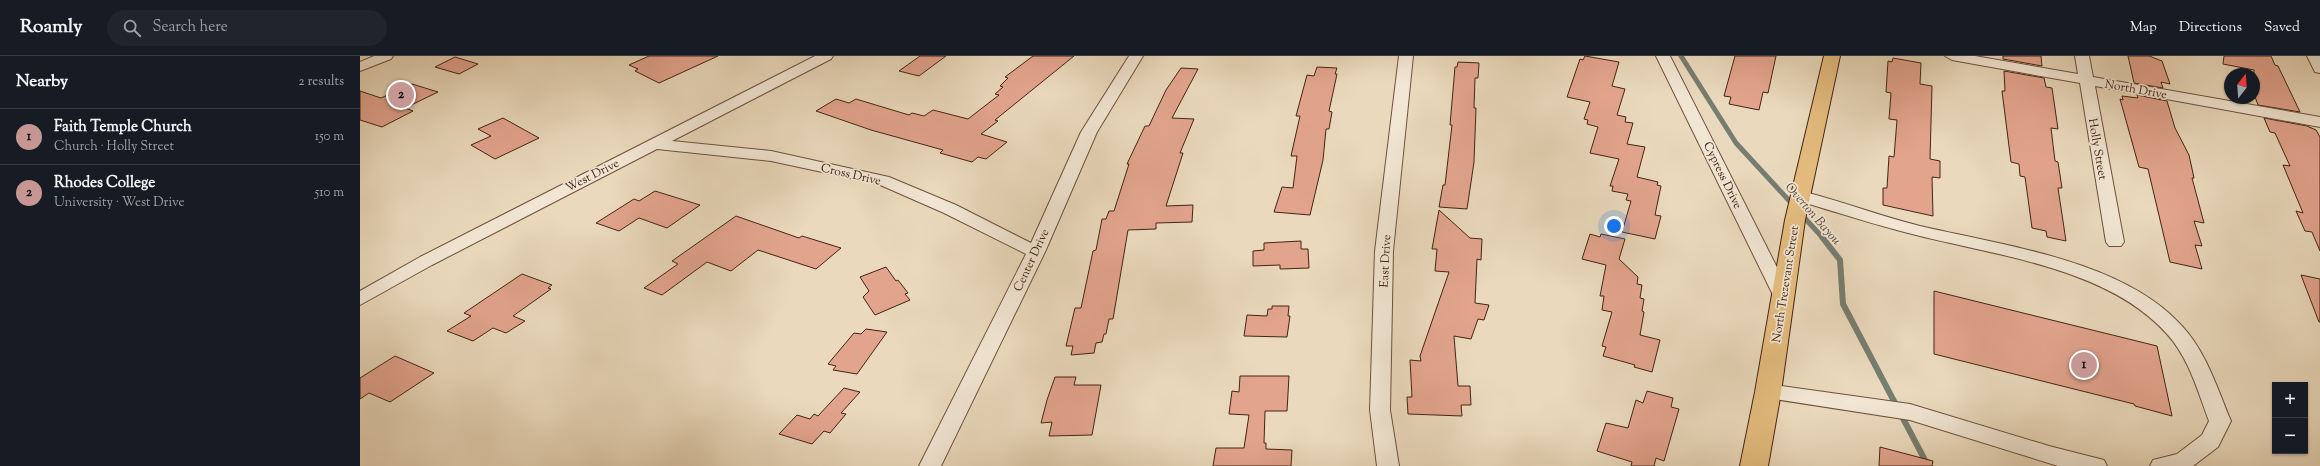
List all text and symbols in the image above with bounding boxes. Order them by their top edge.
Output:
search box [107,10,387,46]
text: Roamly [20,14,83,41]
icon: search [121,17,143,39]
text: Search here [153,17,228,38]
text: Map [2130,18,2157,38]
text: Directions [2179,18,2242,38]
text: Saved [2264,18,2300,38]
north arrow [2224,68,2260,104]
text: Nearby [16,70,68,94]
text: 2 results [299,73,344,91]
street label: North Drive [2103,76,2169,104]
pin: 2 [388,80,414,110]
text: Faith Temple Church [54,117,192,138]
street label: Holly Street [2083,117,2111,181]
text: 1 [27,128,31,146]
text: 150 m [315,128,344,146]
text: Church · Holly Street [54,138,174,156]
street label: Cypress Drive [1698,139,1746,213]
street label: West Drive [563,155,623,197]
street label: Cross Drive [819,159,883,191]
text: Rhodes College [54,173,155,194]
water label: Overton Bayou [1780,179,1845,250]
text: 2 [26,184,32,202]
text: 510 m [315,184,344,202]
text: University · West Drive [54,194,185,212]
your location [1604,216,1624,236]
street label: North Trezevant Street [1768,224,1804,344]
street label: Center Drive [1009,226,1055,295]
street label: East Drive [1376,234,1396,288]
pin: 1 [2071,350,2097,380]
map controls [2272,382,2308,454]
button: + [2272,382,2308,418]
button: − [2272,418,2308,454]

